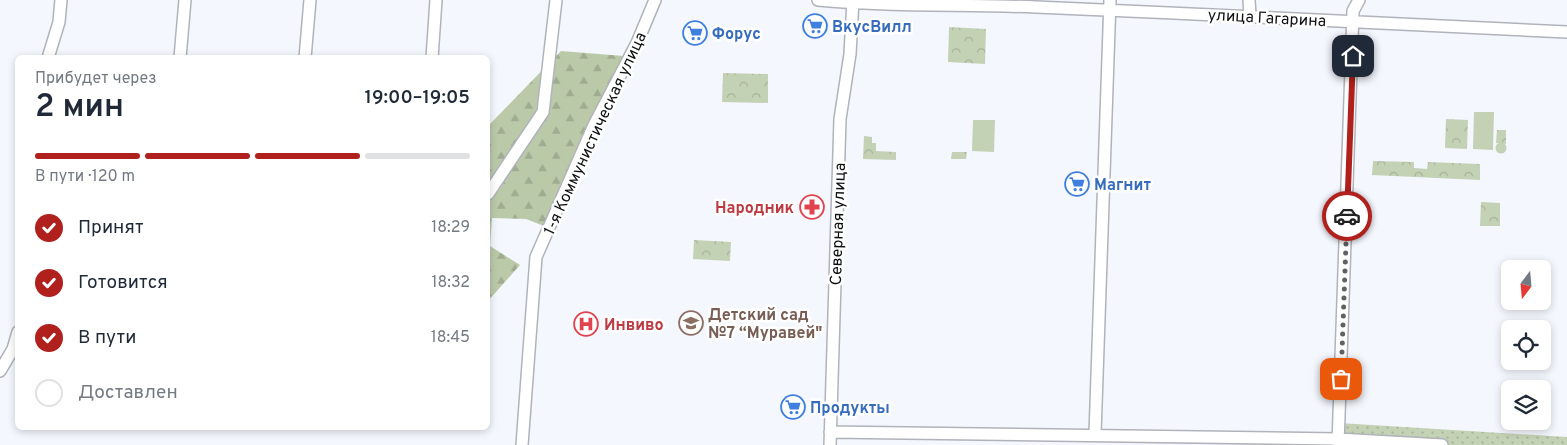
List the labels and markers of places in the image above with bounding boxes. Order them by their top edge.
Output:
supermarket icon: ВкусВилл [802,13,828,39]
place label: ВкусВилл [832,18,912,38]
supermarket icon: Форус [682,20,708,46]
place label: Форус [712,25,761,45]
pin [1332,35,1374,77]
supermarket icon: Магнит [1064,171,1090,197]
place label: Магнит [1094,176,1151,196]
pharmacy icon: Народник [799,194,825,220]
place label: Народник [715,199,794,219]
place label: Детский сад №7 “Муравей" [708,306,822,344]
school or university icon: Детский сад №7 “Муравей" [678,310,704,336]
hospital icon: Инвиво [573,311,599,337]
place label: Инвиво [604,316,664,336]
pin [1320,358,1362,400]
supermarket icon: Продукты [780,394,806,420]
place label: Продукты [810,399,890,419]

